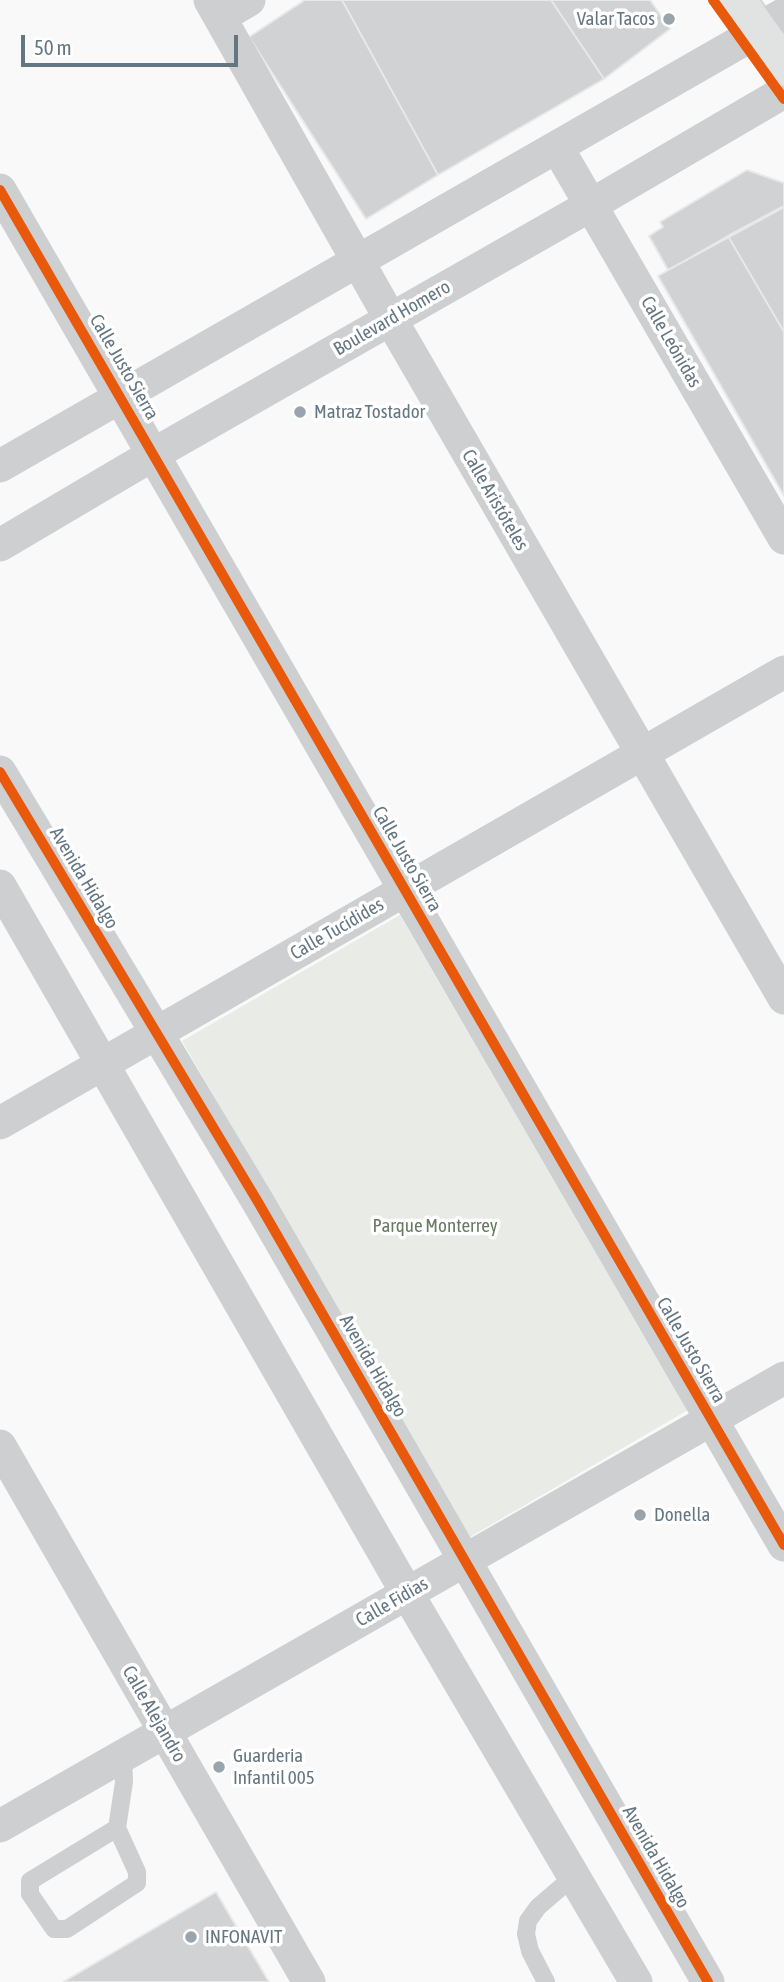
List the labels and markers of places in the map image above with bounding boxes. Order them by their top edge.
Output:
place label: Valar Tacos [577,8,655,30]
marker: Valar Tacos [661,11,677,27]
place label: Matraz Tostador [314,401,425,423]
marker: Matraz Tostador [292,404,308,420]
place label: Donella [654,1504,710,1526]
marker: Donella [632,1507,648,1523]
place label: Guarderia Infantil 005 [233,1745,315,1789]
marker: Guarderia Infantil 005 [211,1759,227,1775]
place label: INFONAVIT [205,1926,282,1948]
marker: INFONAVIT [183,1929,199,1945]

